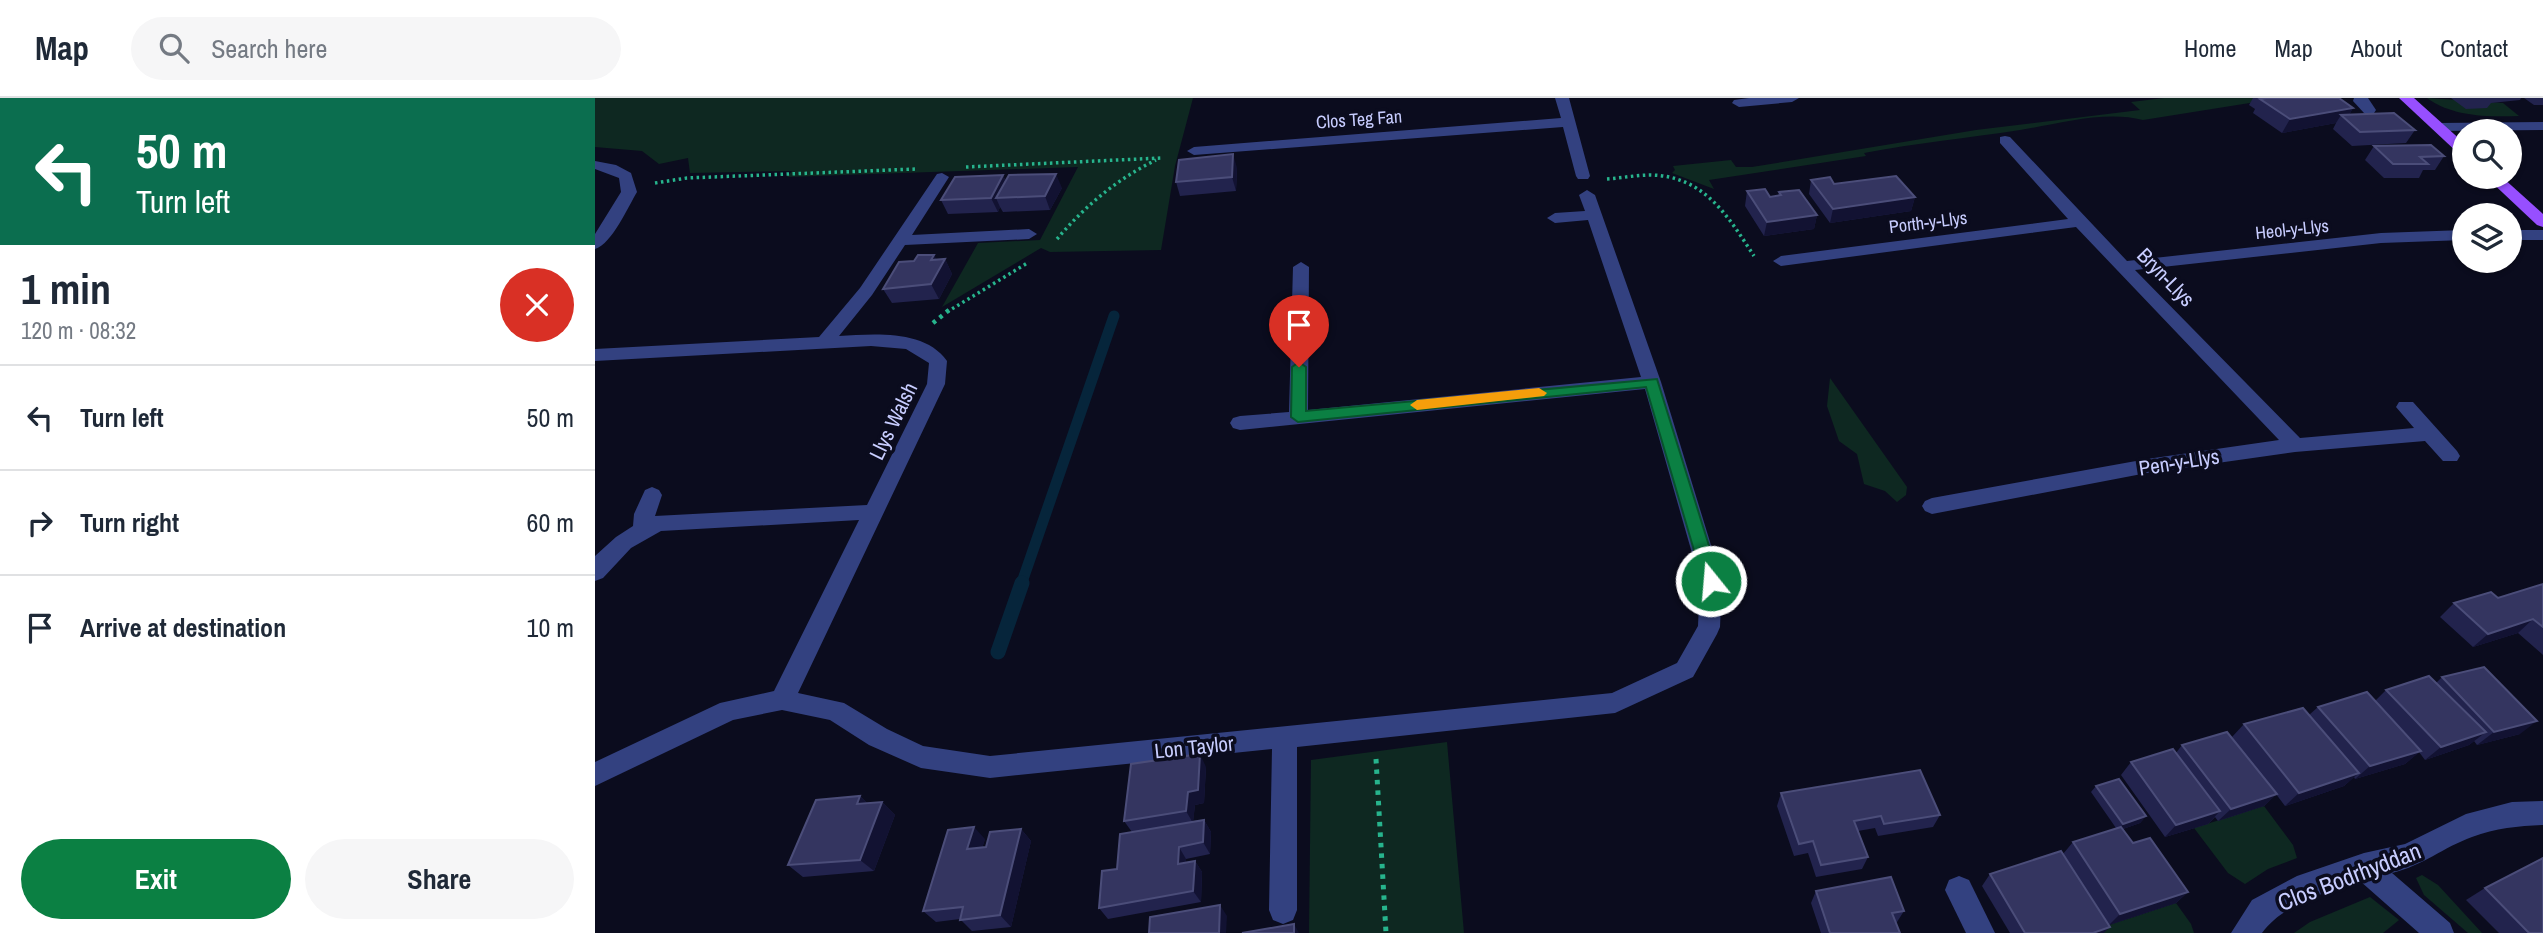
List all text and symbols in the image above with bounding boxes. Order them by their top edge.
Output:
search box [131,17,621,80]
text: Map [35,26,89,70]
icon: search [155,29,193,67]
text: Search here [211,31,327,66]
text: Home [2184,32,2236,64]
text: Map [2274,32,2313,64]
text: About [2351,32,2402,64]
text: Contact [2440,32,2508,64]
street label: Clos Teg Fan [1315,104,1403,134]
text: 50 m [136,117,228,183]
map controls [2452,119,2522,273]
button: search [2452,119,2522,189]
icon: left [21,126,112,217]
text: Turn left [136,180,230,223]
button: layers [2452,203,2522,273]
street label: Porth-y-Llys [1887,205,1969,239]
street label: Heol-y-Llys [2254,213,2330,245]
street label: Bryn-Llys [2131,241,2201,313]
text: 1 min [21,261,111,317]
button: close [500,268,574,342]
pin [1269,295,1329,367]
icon: arrive [1280,306,1318,344]
text: 120 m · 08:32 [21,315,136,346]
street label: Llys Walsh [862,378,924,464]
icon: left [21,399,59,437]
text: Turn left [80,400,164,435]
text: 50 m [527,400,574,435]
street label: Pen-y-Llys [2137,441,2221,483]
icon: right [21,504,59,542]
text: Turn right [80,505,179,540]
text: 60 m [527,505,574,540]
position arrow [1674,544,1748,618]
icon: arrive [21,609,59,647]
text: Arrive at destination [80,610,286,645]
text: 10 m [527,610,574,645]
street label: Lon Taylor [1153,728,1235,766]
street label: Clos Bodrhyddan [2273,834,2425,918]
button: Exit [21,839,291,919]
button: Share [305,839,574,919]

